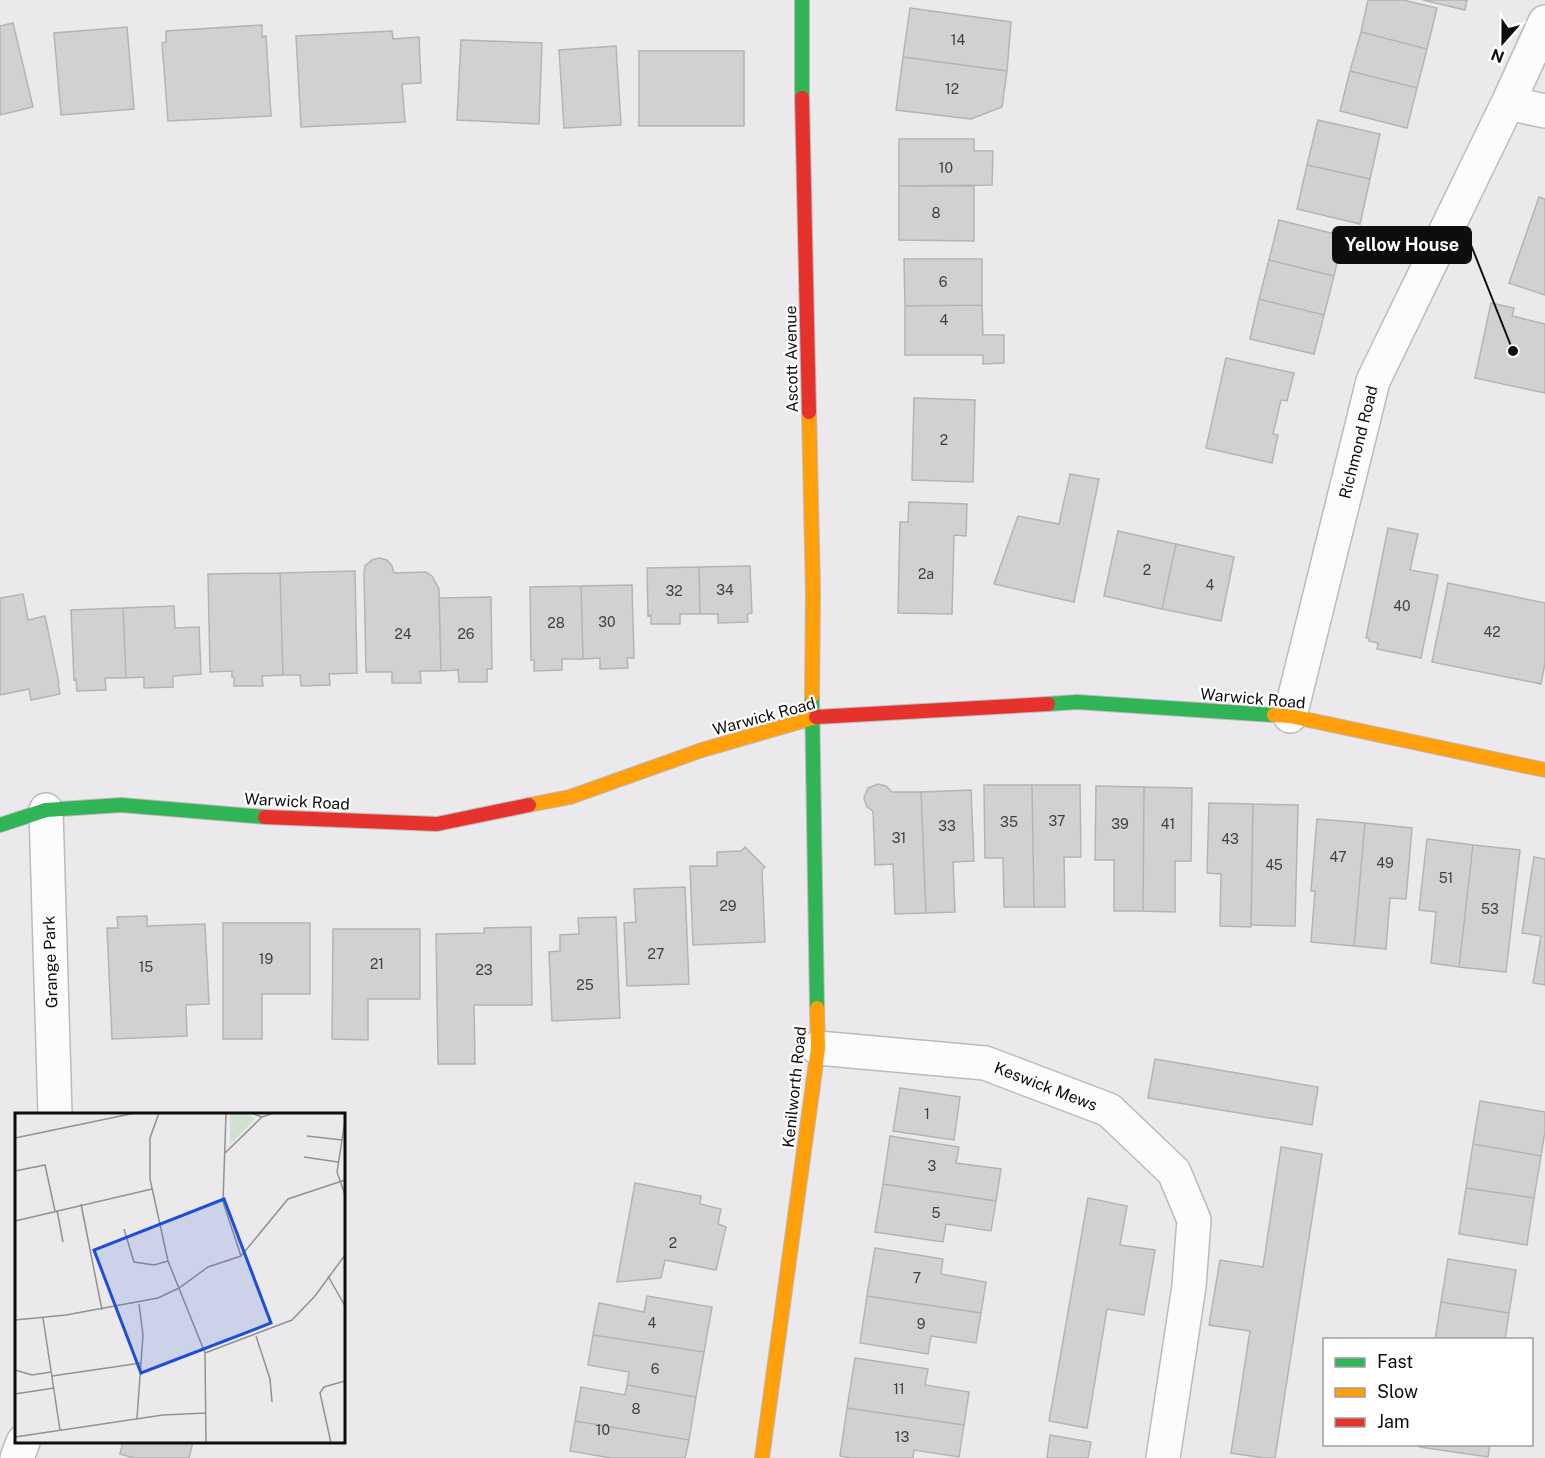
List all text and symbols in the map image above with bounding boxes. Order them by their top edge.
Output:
north arrow [1473,12,1533,72]
house number: 14 [951,32,965,48]
text: N [1489,44,1507,67]
house number: 12 [945,81,959,97]
house number: 10 [939,160,953,176]
house number: 8 [931,205,941,221]
callout: Yellow House [1333,227,1471,263]
text: Yellow House [1345,234,1459,255]
house number: 6 [939,274,948,290]
street label: Ascott Avenue [781,305,802,413]
house number: 4 [940,312,949,328]
street label: Richmond Road [1335,384,1382,501]
house number: 2 [940,432,948,448]
house number: 2 [1143,562,1151,578]
house number: 2a [918,566,934,582]
house number: 4 [1206,577,1215,593]
house number: 34 [716,582,734,598]
house number: 32 [665,583,683,599]
house number: 40 [1393,598,1411,614]
house number: 30 [598,614,616,630]
house number: 28 [547,615,565,631]
house number: 42 [1483,624,1501,640]
house number: 24 [394,626,412,642]
house number: 26 [457,626,475,642]
street label: Warwick Road [1199,684,1306,713]
street label: Warwick Road [711,694,818,739]
street label: Warwick Road [244,789,350,814]
house number: 37 [1049,813,1065,829]
house number: 35 [1000,814,1018,830]
house number: 39 [1111,816,1129,832]
house number: 41 [1161,816,1175,832]
house number: 33 [938,818,956,834]
house number: 31 [892,830,906,846]
house number: 43 [1221,831,1239,847]
house number: 47 [1329,849,1347,865]
house number: 49 [1376,855,1394,871]
house number: 45 [1265,857,1283,873]
house number: 51 [1439,870,1453,886]
house number: 29 [719,898,737,914]
house number: 53 [1481,901,1499,917]
street label: Grange Park [39,915,62,1009]
house number: 27 [648,946,664,962]
house number: 19 [259,951,273,967]
house number: 21 [370,956,384,972]
house number: 15 [139,959,153,975]
house number: 23 [475,962,493,978]
house number: 25 [576,977,594,993]
street label: Kenilworth Road [779,1025,810,1149]
street label: Keswick Mews [992,1058,1100,1115]
house number: 1 [924,1106,930,1122]
inset map [15,1113,345,1443]
house number: 3 [928,1158,937,1174]
house number: 5 [932,1205,941,1221]
house number: 2 [669,1235,677,1251]
house number: 7 [913,1270,921,1286]
house number: 4 [648,1315,657,1331]
house number: 9 [917,1316,926,1332]
legend [1323,1338,1533,1446]
text: Fast [1377,1351,1413,1372]
house number: 6 [651,1361,660,1377]
house number: 11 [893,1381,905,1397]
text: Slow [1377,1381,1418,1402]
house number: 8 [631,1401,641,1417]
text: Jam [1377,1411,1410,1432]
house number: 10 [596,1422,610,1438]
house number: 13 [895,1429,909,1445]

